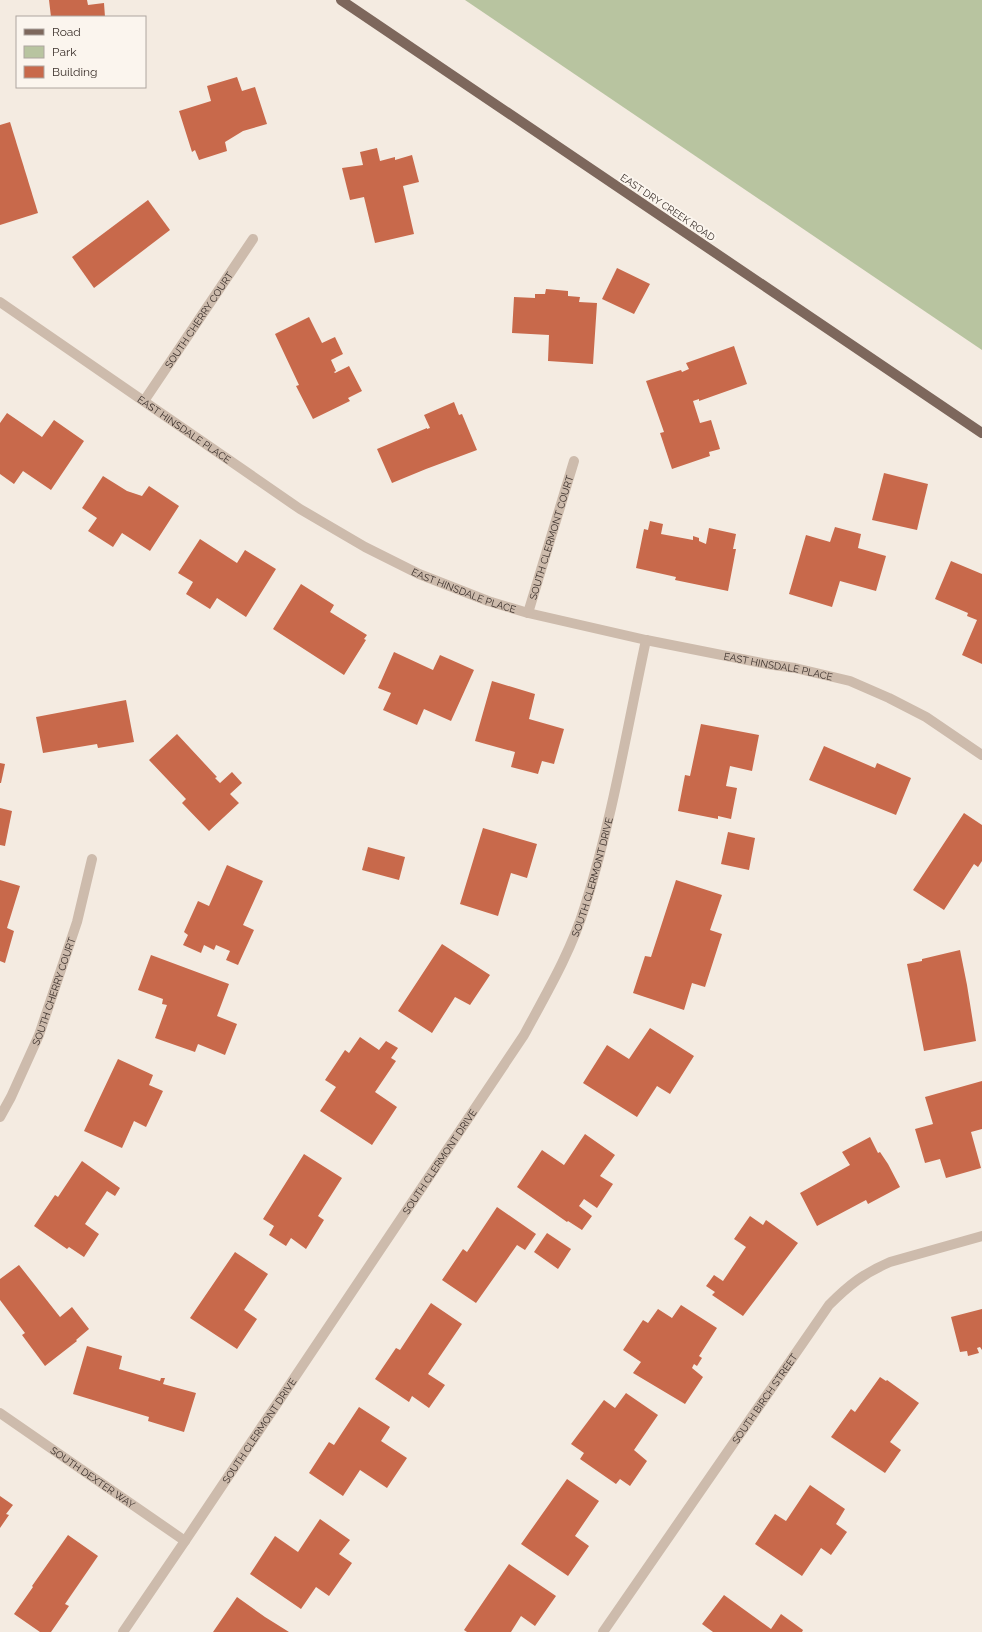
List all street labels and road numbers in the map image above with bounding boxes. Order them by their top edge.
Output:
street label: EAST DRY CREEK ROAD [618,172,717,243]
street label: SOUTH CHERRY COURT [163,270,235,370]
street label: EAST HINSDALE PLACE [135,394,233,466]
street label: SOUTH CLERMONT COURT [527,474,575,601]
street label: EAST HINSDALE PLACE [410,566,517,615]
street label: EAST HINSDALE PLACE [723,651,834,683]
street label: SOUTH CLERMONT DRIVE [570,816,615,938]
street label: SOUTH CHERRY COURT [30,936,77,1047]
street label: SOUTH CLERMONT DRIVE [401,1107,479,1216]
street label: SOUTH BIRCH STREET [730,1352,800,1446]
street label: SOUTH CLERMONT DRIVE [220,1376,298,1485]
street label: SOUTH DEXTER WAY [48,1445,137,1511]

